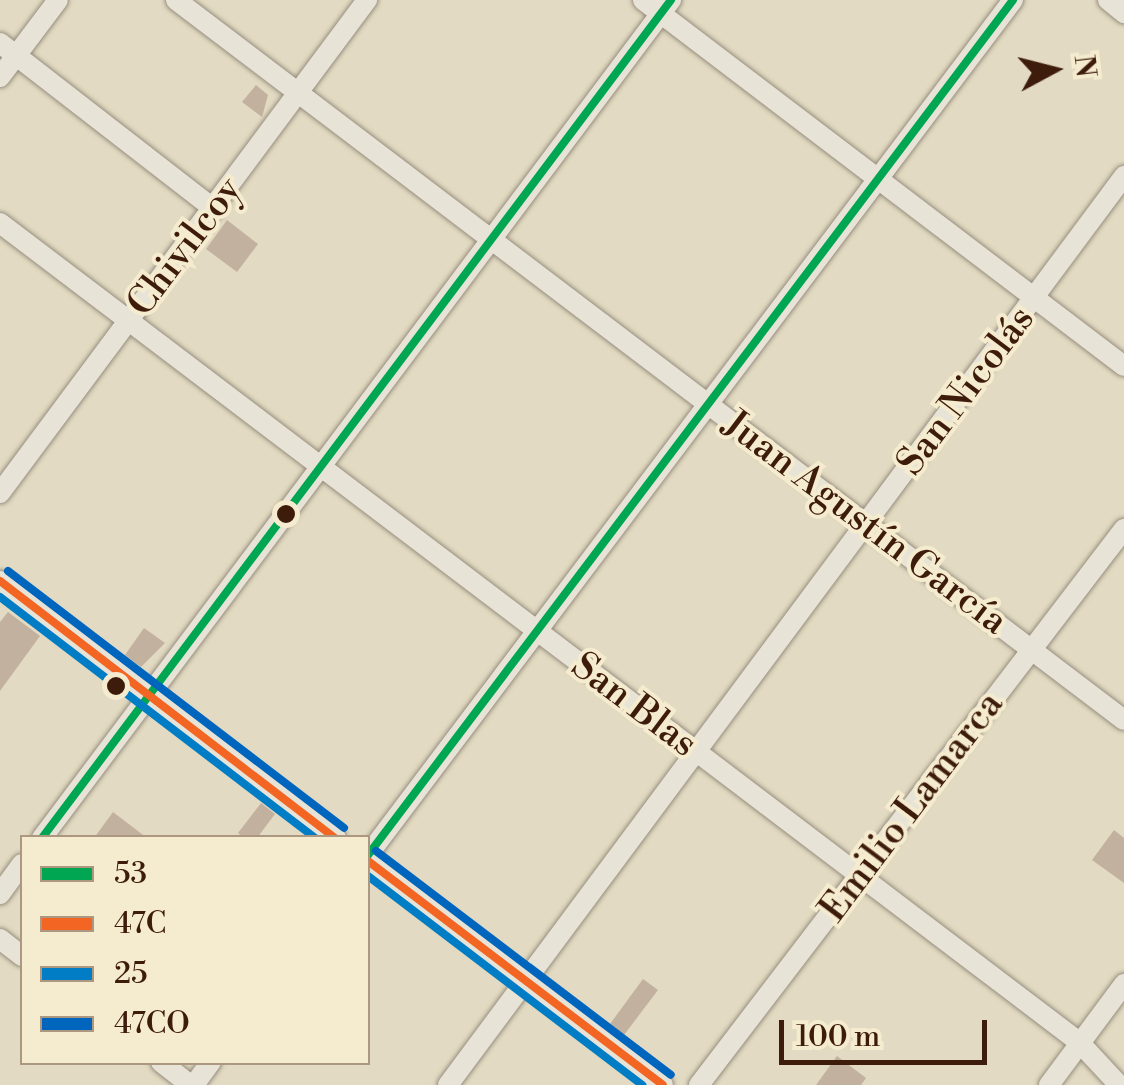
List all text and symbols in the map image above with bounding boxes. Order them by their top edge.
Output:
north arrow [1004,20,1104,120]
text: N [1066,53,1103,79]
street label: Chivilcoy [118,168,252,326]
street label: San Nicolás [888,297,1044,485]
street label: Juan Agustín García [714,401,1016,645]
unlabelled marker [276,504,296,524]
street label: San Blas [562,643,706,767]
unlabelled marker [106,676,126,696]
street label: Emilio Lamarca [811,683,1013,931]
legend [20,835,370,1065]
text: 53 [114,855,147,893]
text: 47C [114,905,166,943]
text: 25 [114,955,148,993]
scale bar [784,1000,992,1062]
text: 47CO [114,1005,190,1043]
text: 100 m [796,1018,880,1056]

